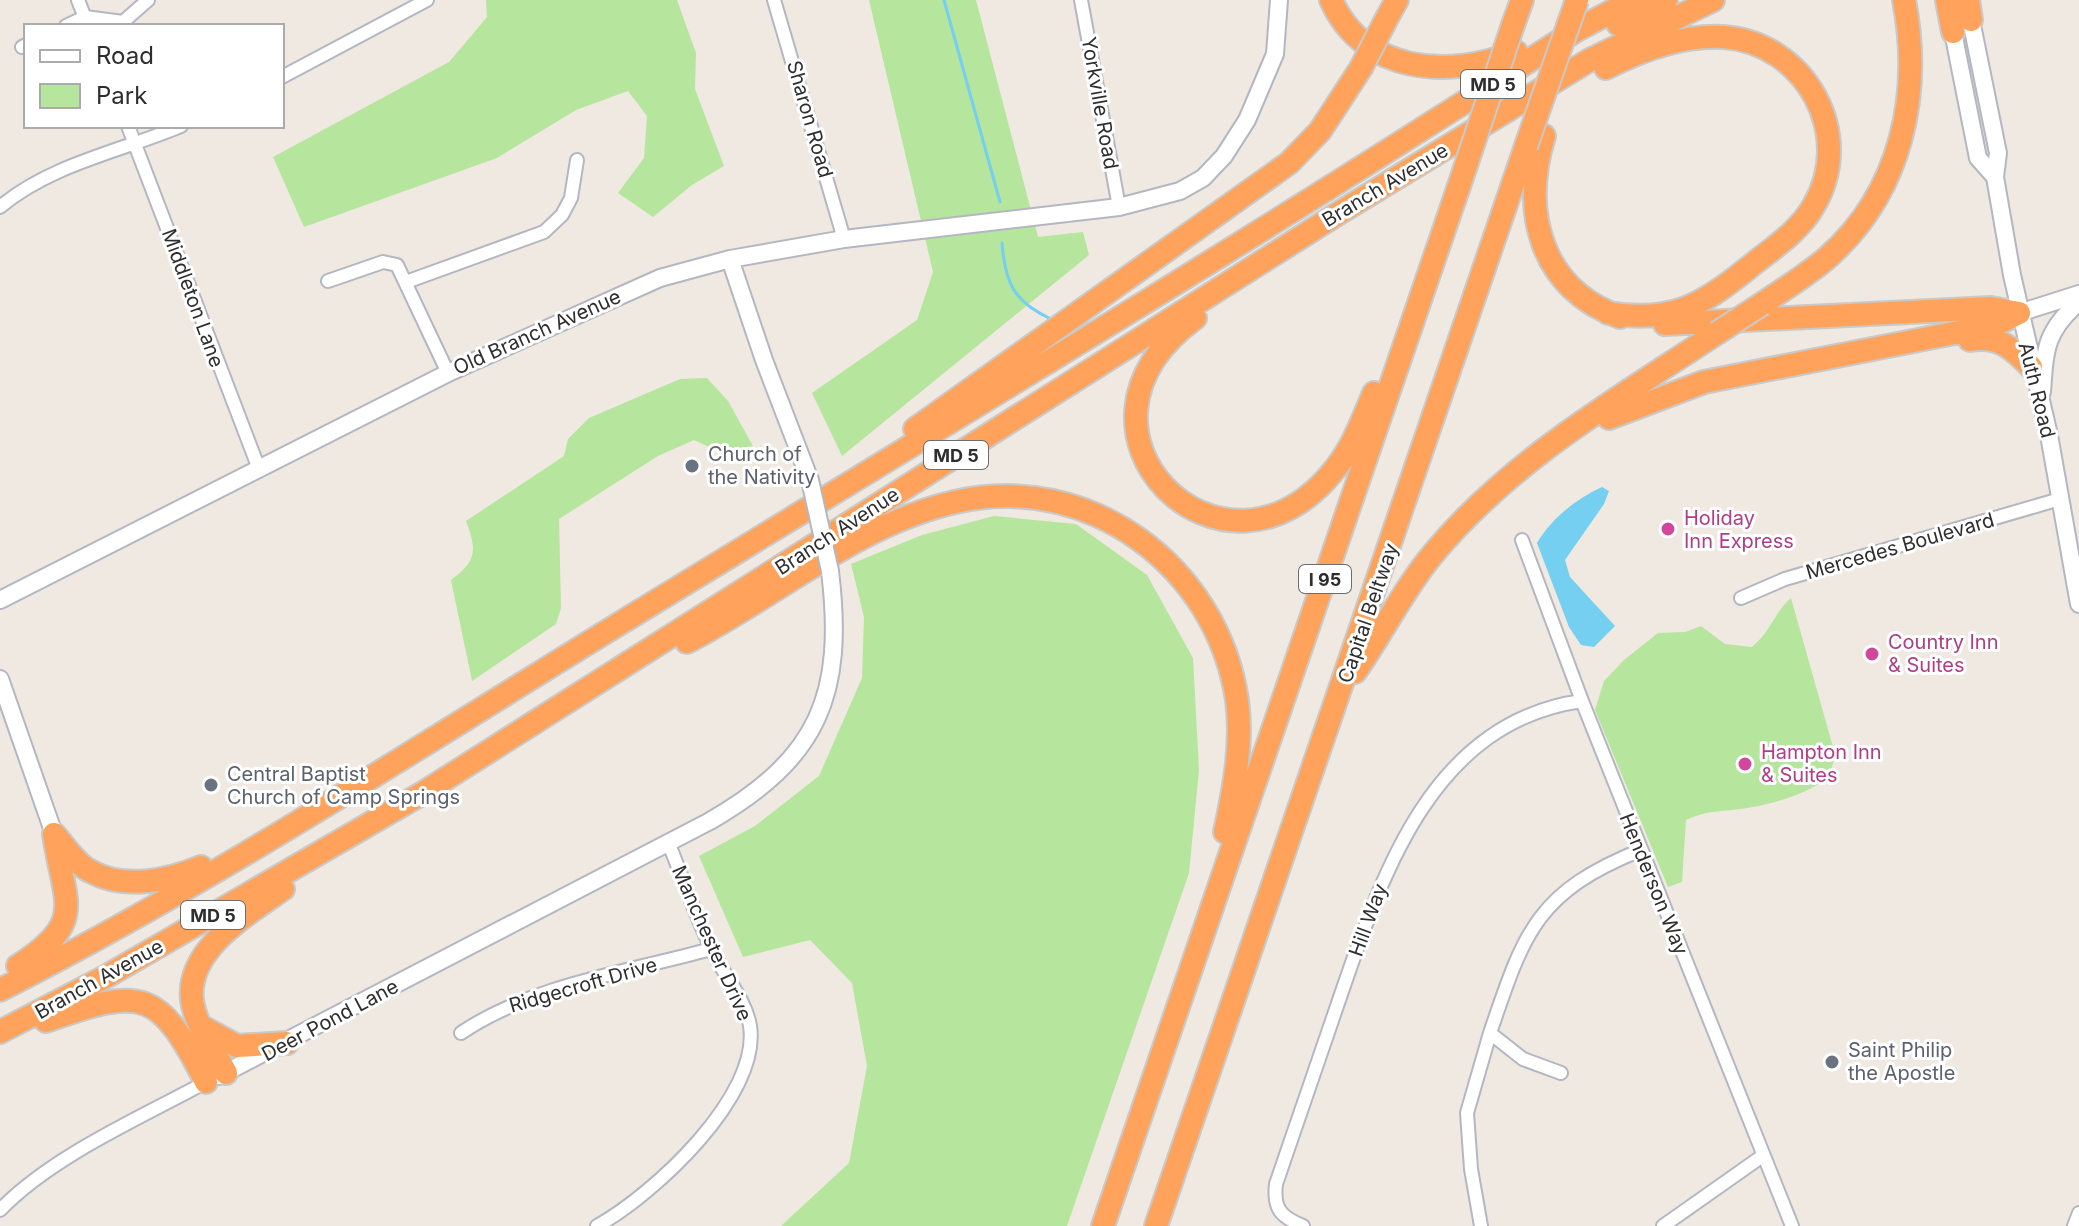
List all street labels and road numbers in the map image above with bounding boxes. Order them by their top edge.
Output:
street label: Yorkville Road [1077,35,1123,171]
street label: Sharon Road [782,58,838,180]
road number: MD 5 [1461,70,1525,98]
street label: Branch Avenue [1318,138,1452,232]
street label: Middleton Lane [157,225,229,371]
street label: Old Branch Avenue [450,284,624,380]
street label: Auth Road [2014,340,2060,440]
road number: MD 5 [924,441,988,469]
street label: Branch Avenue [771,482,903,580]
street label: Mercedes Boulevard [1803,508,1997,584]
street label: Capital Beltway [1333,540,1403,686]
road number: I 95 [1299,565,1351,593]
street label: Henderson Way [1615,810,1693,958]
street label: Manchester Drive [667,862,757,1024]
street label: Hill Way [1344,880,1392,960]
road number: MD 5 [181,901,245,929]
street label: Branch Avenue [31,934,167,1024]
street label: Ridgecroft Drive [506,952,660,1018]
street label: Deer Pond Lane [258,974,402,1066]

